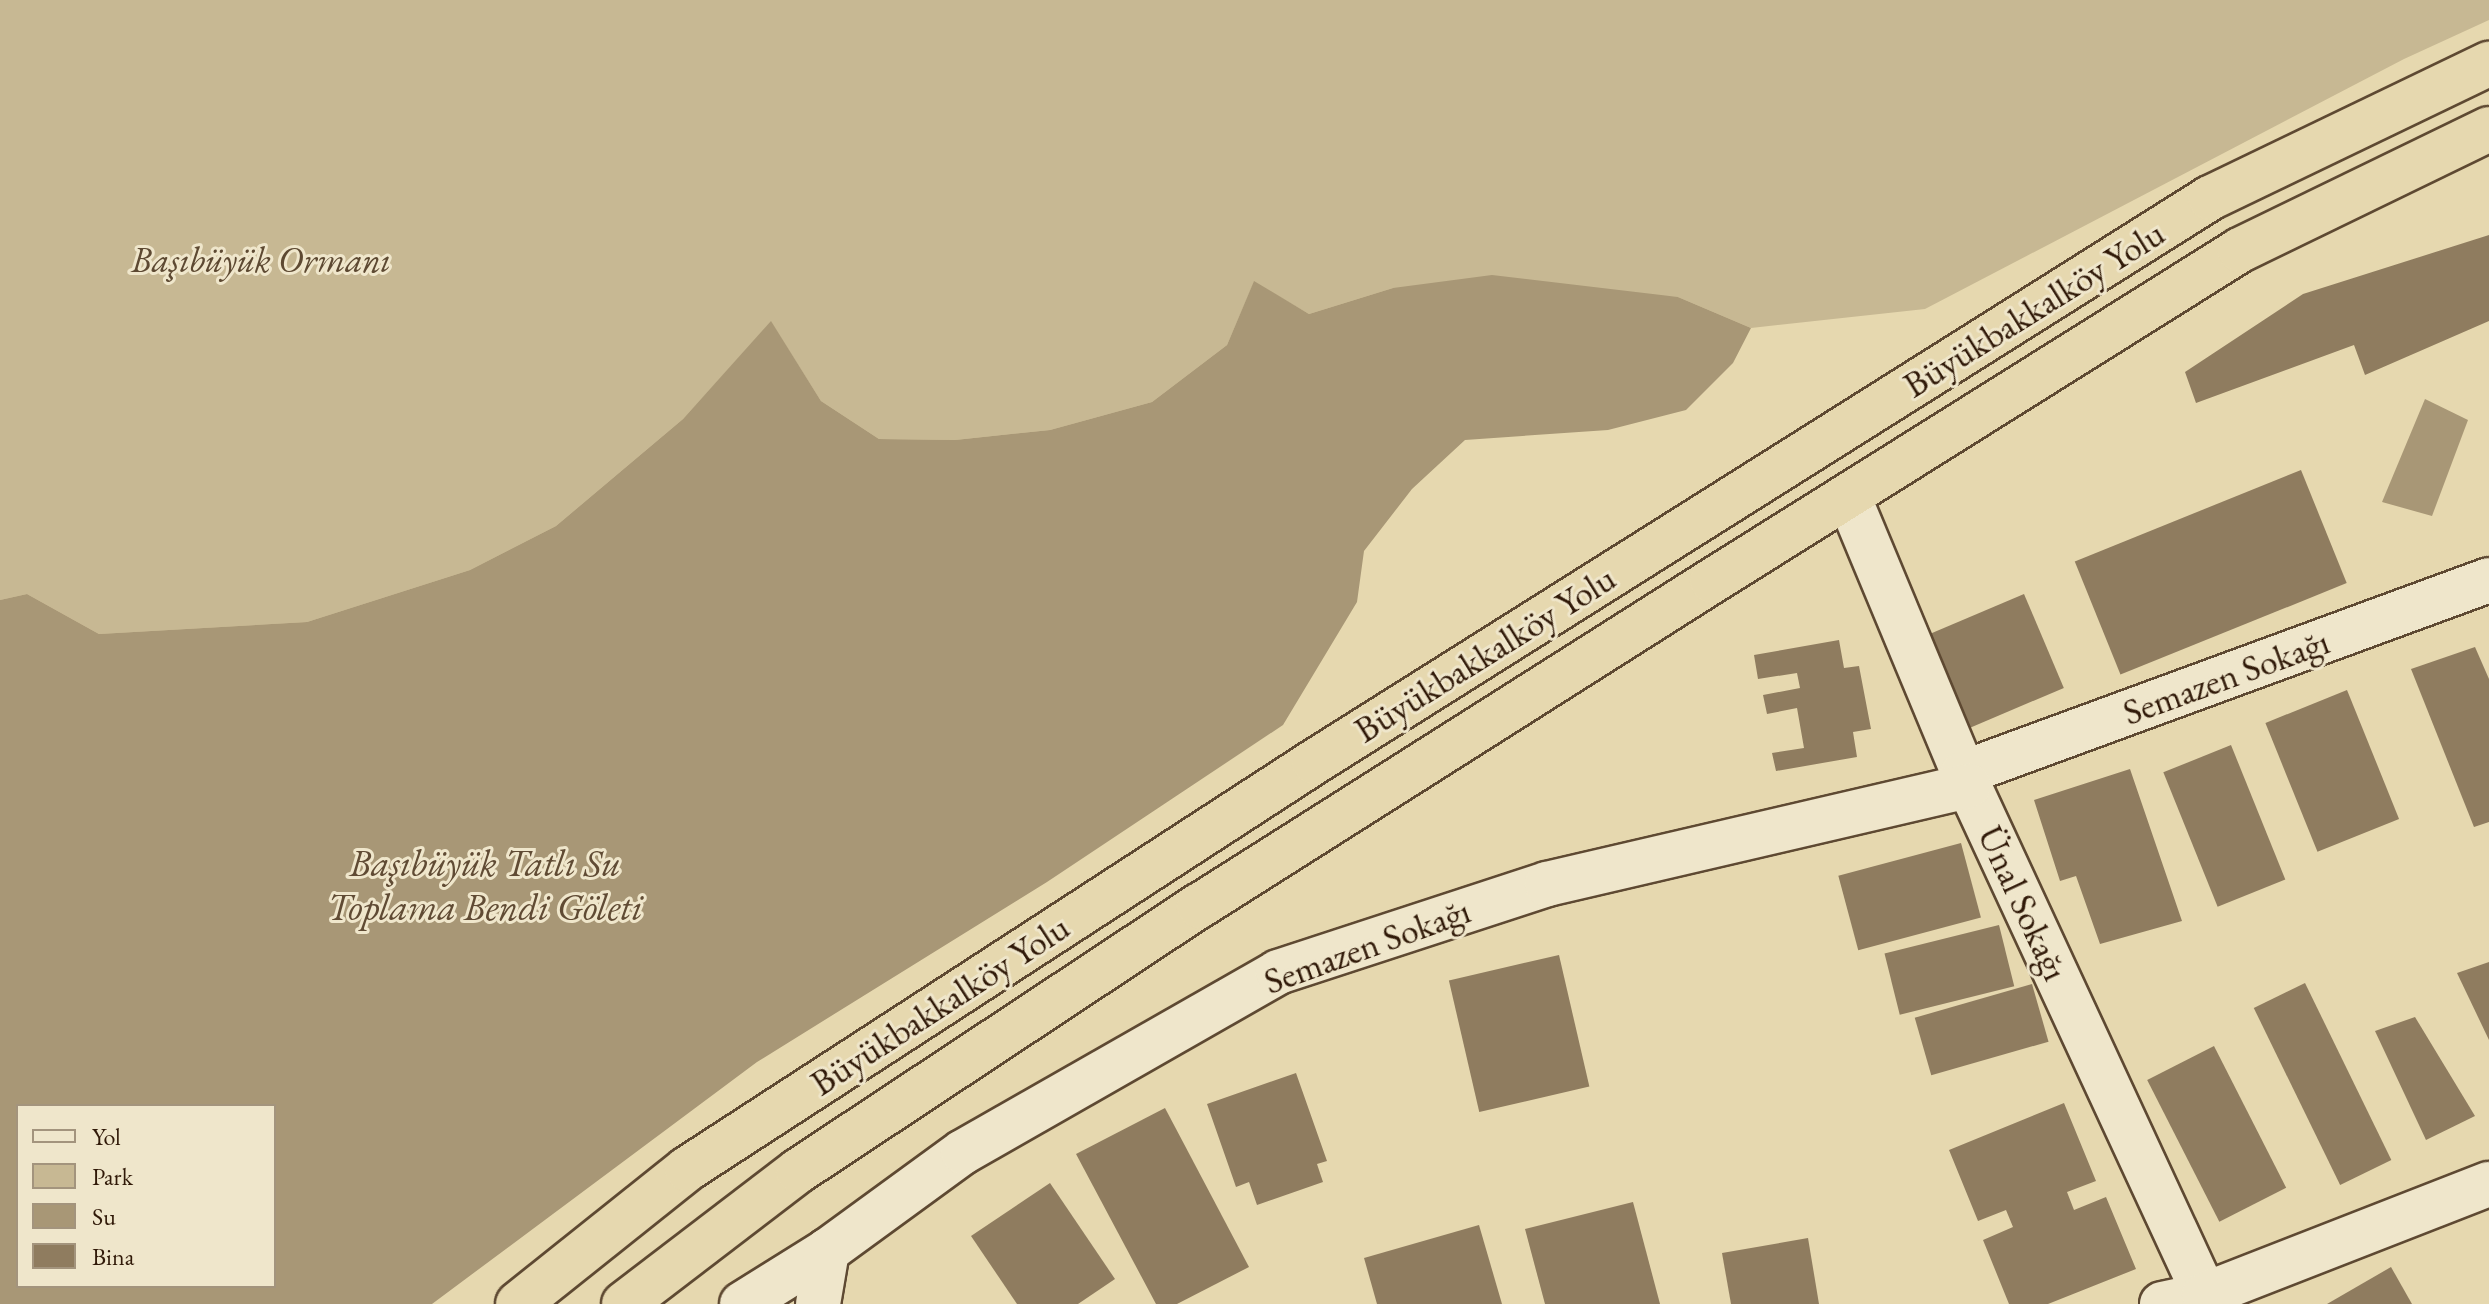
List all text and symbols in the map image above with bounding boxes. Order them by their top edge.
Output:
street label: Büyükbakkalköy Yolu [1896,211,2172,407]
park label: Başıbüyük Ormanı [131,238,391,282]
street label: Büyükbakkalköy Yolu [1347,556,1623,752]
street label: Semazen Sokağı [2117,620,2335,734]
street label: Ünal Sokağı [1968,819,2078,987]
water label: Başıbüyük Tatlı Su Toplama Bendi Göleti [327,840,643,930]
street label: Semazen Sokağı [1258,889,1476,1003]
street label: Büyükbakkalköy Yolu [803,905,1077,1105]
legend [16,1104,276,1288]
text: Yol [92,1121,121,1152]
text: Park [92,1161,133,1192]
text: Su [92,1201,116,1232]
text: Bina [92,1241,134,1272]

